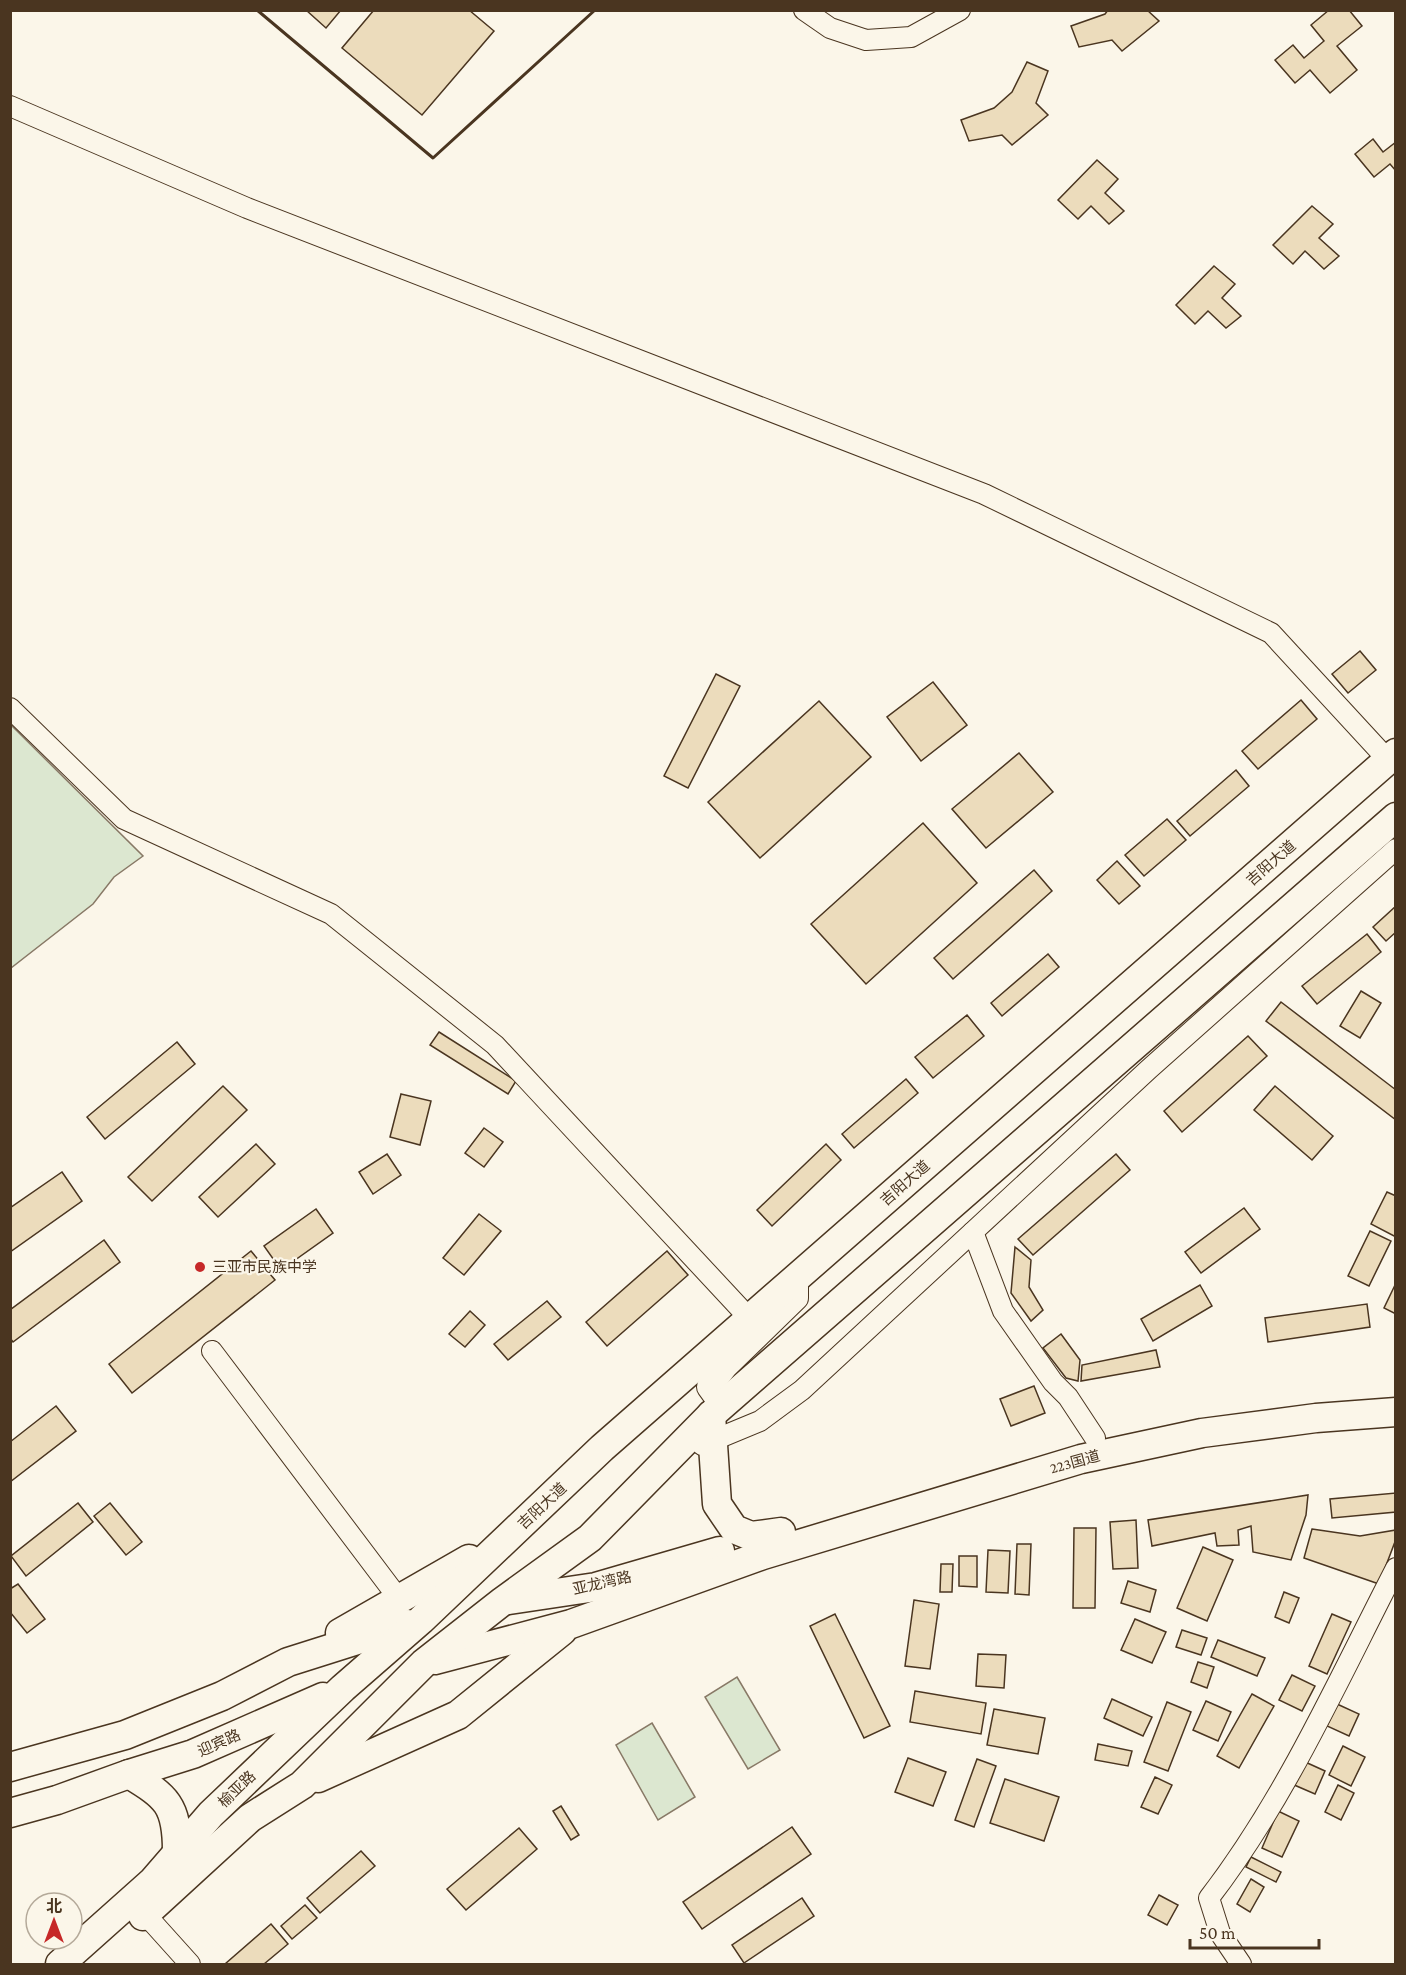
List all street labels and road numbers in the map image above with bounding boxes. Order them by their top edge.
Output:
street label: 吉阳大道 [1243,837,1299,889]
street label: 吉阳大道 [877,1157,933,1209]
street label: 223国道 [1048,1448,1102,1476]
street label: 吉阳大道 [515,1480,569,1532]
street label: 亚龙湾路 [571,1567,633,1598]
street label: 迎宾路 [195,1727,243,1759]
street label: 榆亚路 [215,1767,259,1810]

